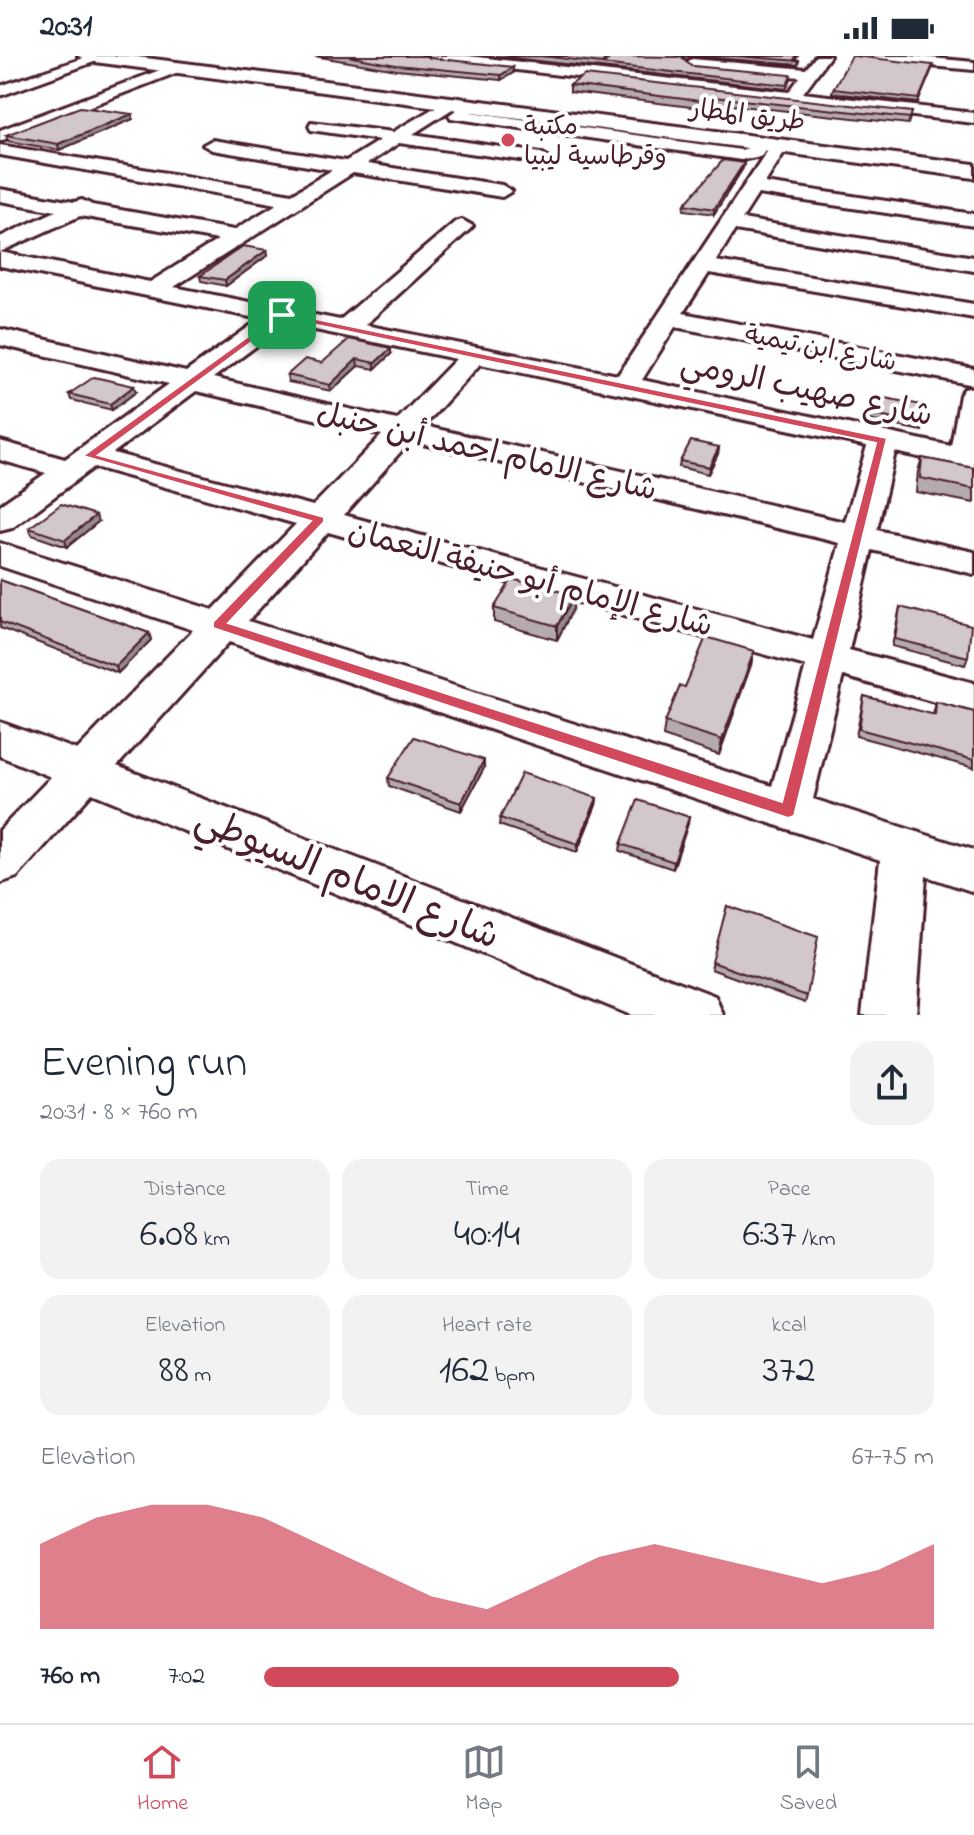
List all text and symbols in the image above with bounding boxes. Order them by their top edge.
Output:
text: 20:31 [40,6,92,50]
street label: طريق المطار [686,91,807,143]
place label: مكتبة وقرطاسية ليبيا [524,109,667,177]
marker: مكتبة وقرطاسية ليبيا [499,131,517,149]
pin [248,281,316,349]
icon: arrive [260,293,304,337]
street label: شارع ابن تيمية [741,317,900,383]
street label: شارع صهيب الرومي [676,342,937,442]
street label: شارع الامام احمد أبن حنبل [311,391,661,515]
street label: شارع الإمام أبو حنيفة النعمان [342,509,718,652]
street label: شارع الامام السيوطي [185,793,507,967]
text: Evening run [40,1032,247,1096]
button: share [850,1041,934,1125]
text: 20:31 · 8 × 760 m [40,1094,198,1132]
text: Distance [144,1174,226,1206]
text: Time [465,1174,509,1206]
text: Pace [768,1174,810,1206]
text: 6.08 [140,1206,198,1265]
text: 40:14 [454,1206,520,1265]
text: 6:37 [742,1206,796,1265]
text: km [198,1224,230,1256]
text: /km [796,1224,836,1256]
text: Elevation [145,1310,225,1342]
text: Heart rate [442,1310,532,1342]
text: kcal [772,1310,806,1342]
text: 88 [159,1342,189,1401]
text: 162 [439,1342,489,1401]
text: 372 [763,1342,815,1401]
text: m [189,1360,211,1392]
text: bpm [489,1360,535,1392]
text: Elevation [40,1439,136,1477]
text: 67–75 m [852,1439,934,1477]
text: 760 m [40,1658,100,1696]
text: 7:02 [168,1658,205,1696]
tab: Home [137,1740,188,1820]
tab: Map [462,1740,506,1820]
tab: Saved [780,1740,837,1820]

